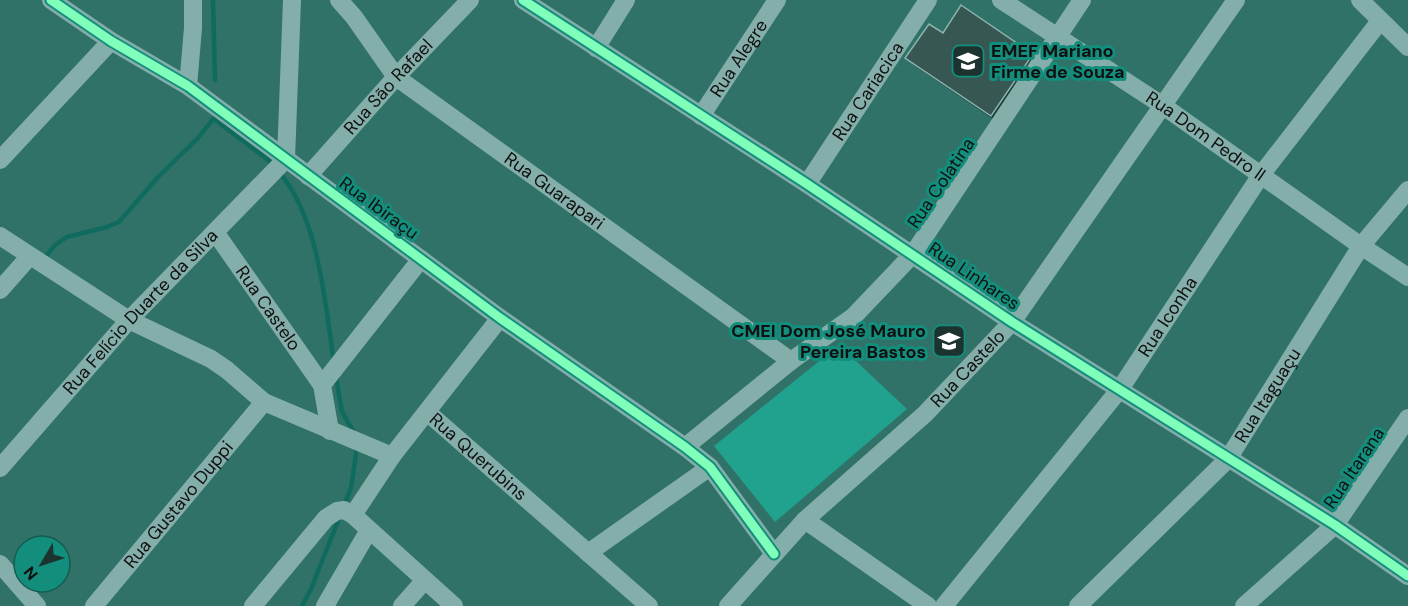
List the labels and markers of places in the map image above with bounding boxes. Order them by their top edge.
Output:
place label: EMEF Mariano Firme de Souza [991,39,1124,84]
school or university icon: EMEF Mariano Firme de Souza [950,43,986,79]
place label: CMEI Dom José Mauro Pereira Bastos [731,319,926,364]
school or university icon: CMEI Dom José Mauro Pereira Bastos [931,323,967,359]

